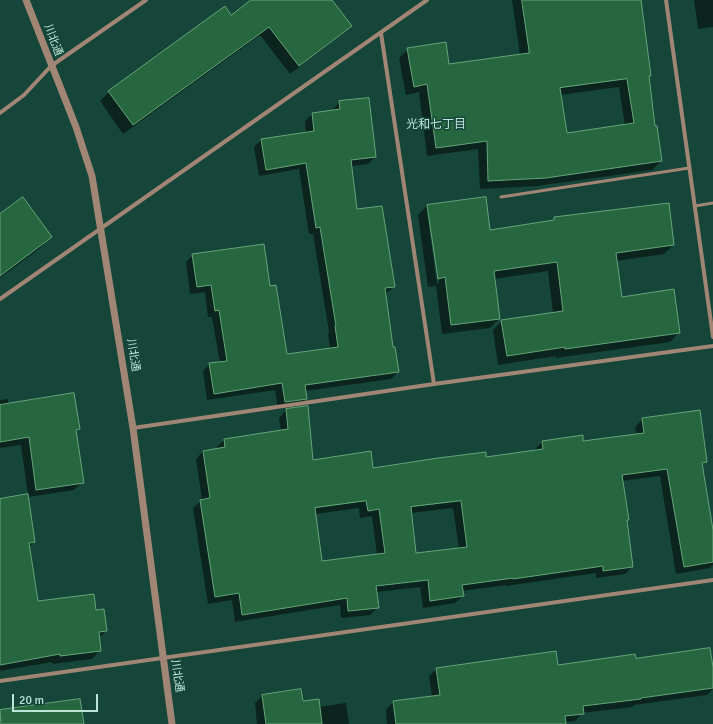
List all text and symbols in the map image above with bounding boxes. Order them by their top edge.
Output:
street label: 川北通 [41,22,65,58]
district label: 光和七丁目 [406,118,466,132]
street label: 川北通 [124,338,142,372]
street label: 川北通 [168,659,186,693]
scale bar [14,686,100,712]
text: 20 m [19,693,44,708]

